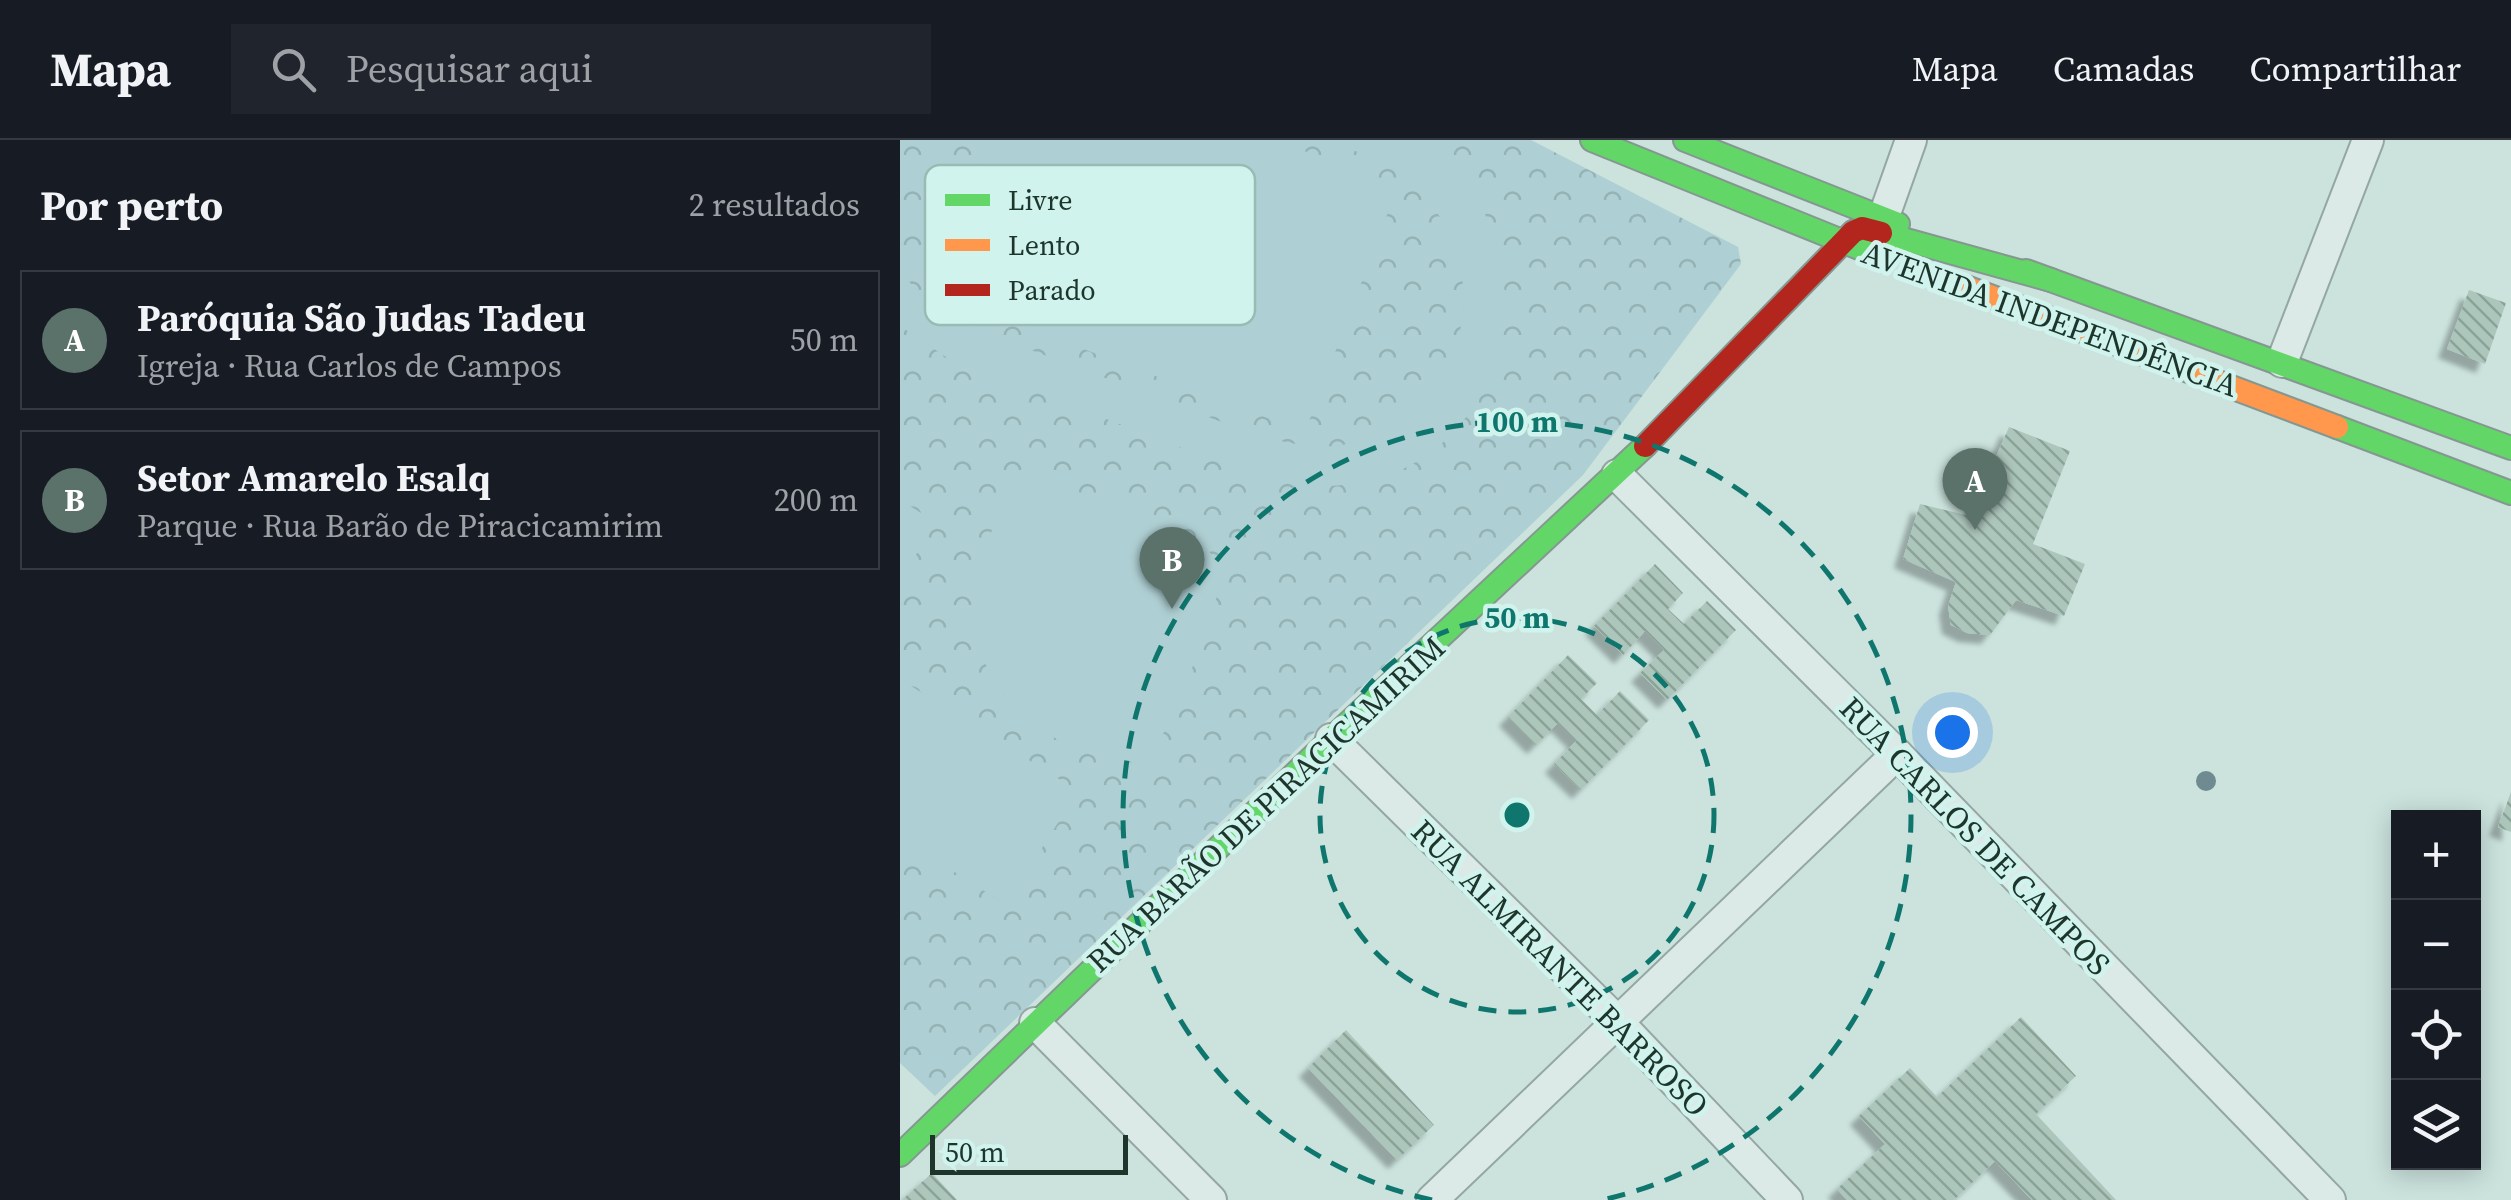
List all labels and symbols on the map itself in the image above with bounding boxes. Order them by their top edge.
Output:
legend [925,165,1255,325]
text: Livre [1008,181,1073,219]
text: Lento [1008,226,1080,264]
street label: AVENIDA INDEPENDÊNCIA [1856,230,2244,408]
text: Parado [1008,271,1096,309]
text: 100 m [1476,401,1558,442]
pin: A [1942,448,2008,530]
pin: B [1140,526,1204,609]
text: 50 m [1484,597,1550,638]
street label: RUA BARÃO DE PIRACICAMIRIM [1077,626,1455,982]
street label: RUA CARLOS DE CAMPOS [1830,687,2120,985]
your location [1927,707,1978,758]
centre of rings [1499,797,1535,833]
street label: RUA ALMIRANTE BARROSO [1402,810,1718,1126]
scale bar [930,1130,1128,1174]

